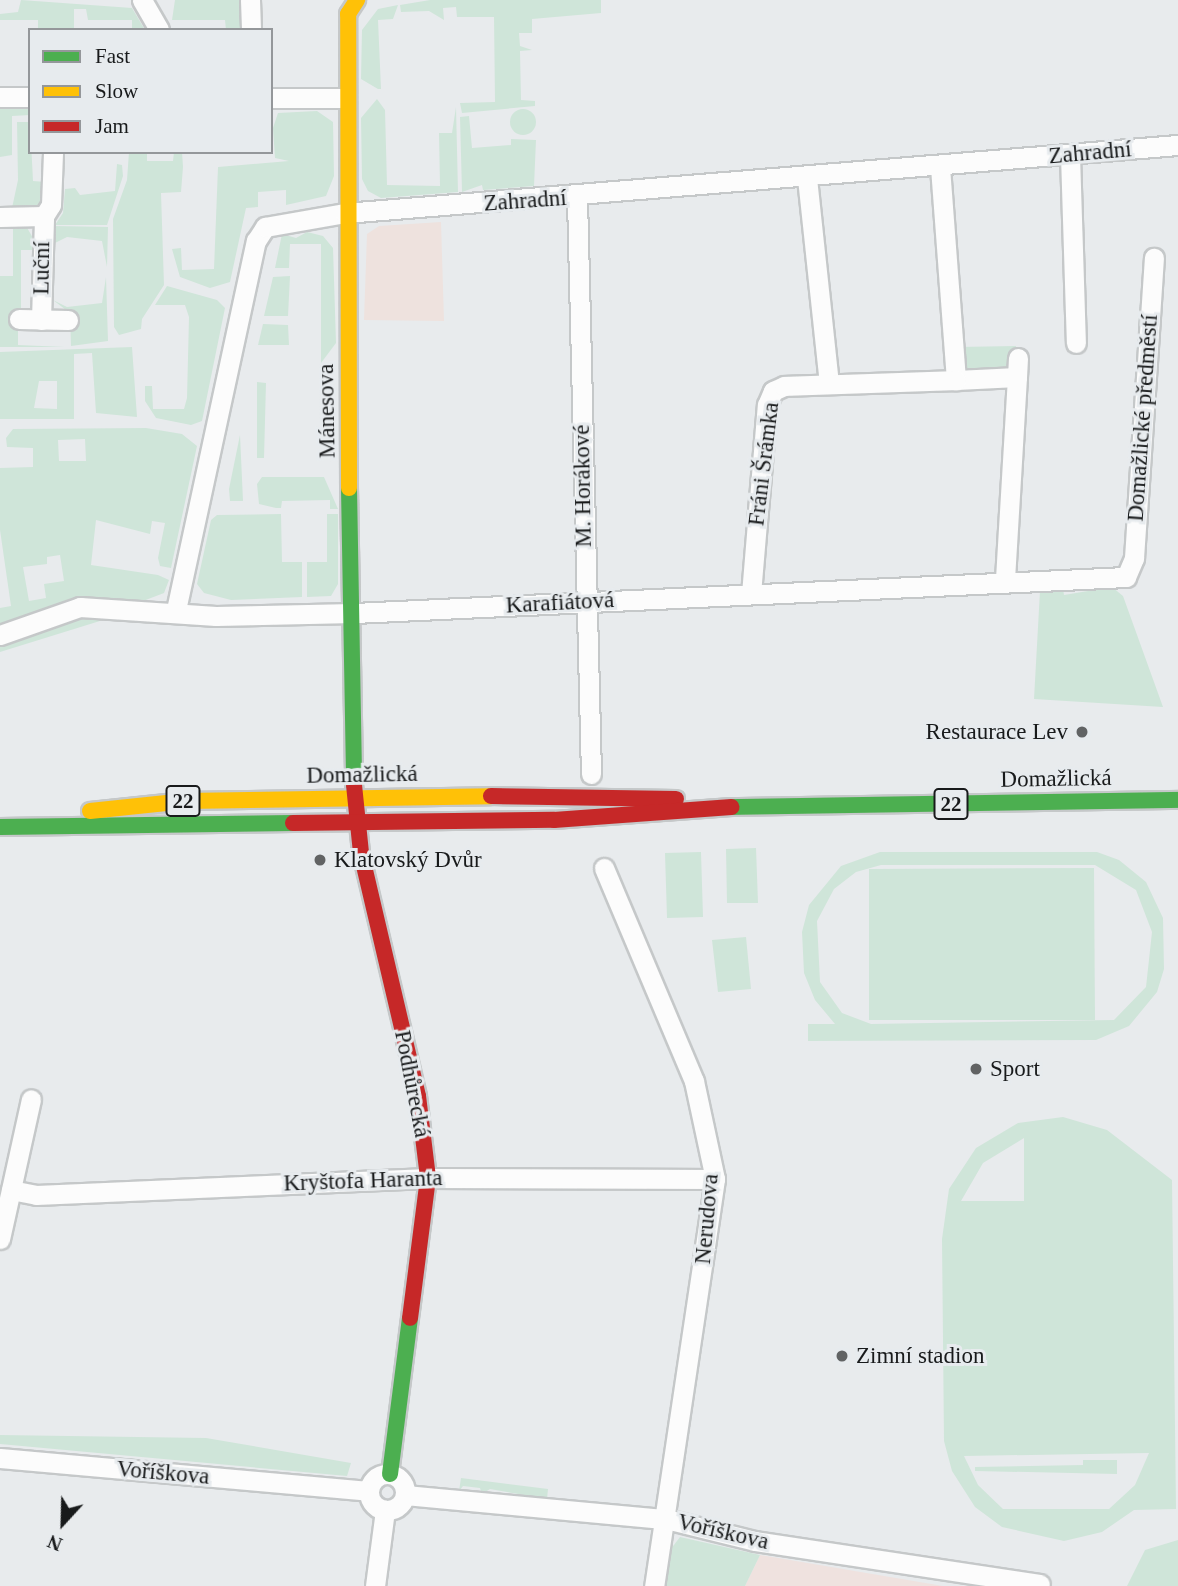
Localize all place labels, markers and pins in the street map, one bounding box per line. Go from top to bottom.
place label: Restaurace Lev [926,718,1068,746]
marker: Restaurace Lev [1074,724,1090,740]
place label: Klatovský Dvůr [334,846,482,874]
marker: Klatovský Dvůr [312,852,328,868]
place label: Sport [990,1055,1040,1083]
marker: Sport [968,1061,984,1077]
place label: Zimní stadion [856,1342,984,1370]
marker: Zimní stadion [834,1348,850,1364]

